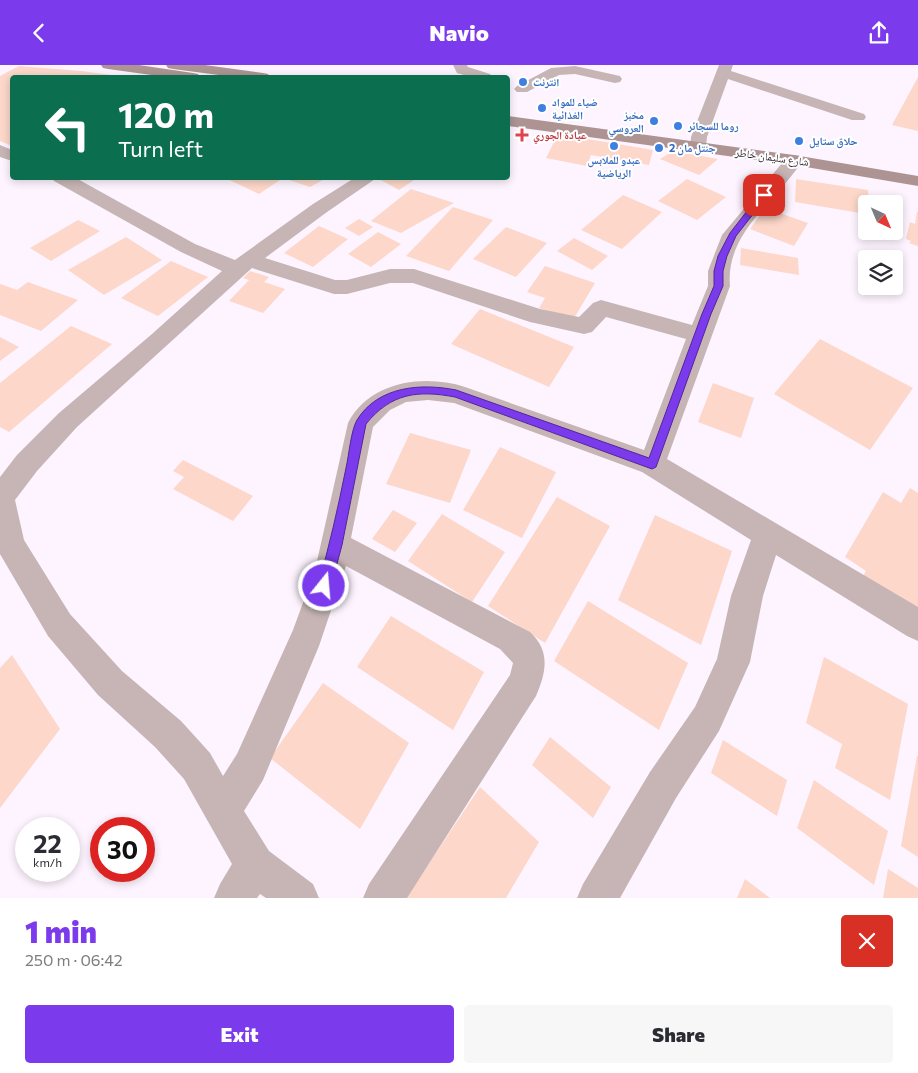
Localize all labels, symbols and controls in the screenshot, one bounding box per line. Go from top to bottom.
icon: back [25,19,53,47]
text: Navio [429,19,489,46]
icon: share [865,19,893,47]
place label: انترنت [533,75,559,89]
marker: انترنت [517,76,529,88]
text: 120 m [118,92,214,135]
icon: left [35,95,100,160]
place label: ضياء للمواد الغذائية [552,95,598,121]
marker: ضياء للمواد الغذائية [536,102,548,114]
place label: مخبز العروسي [608,108,644,137]
marker: مخبز العروسي [648,115,660,127]
place label: روما للسجائر [687,119,739,133]
marker: روما للسجائر [672,120,684,132]
marker: عيادة الجوري [515,128,529,142]
place label: عيادة الجوري [533,128,587,144]
place label: حلاق ستايل [809,134,858,149]
text: Turn left [118,135,203,162]
marker: حلاق ستايل [793,135,805,147]
marker: عبدو للملابس الرياضية [608,140,620,152]
place label: جنتل مان 2 [669,141,716,156]
marker: جنتل مان 2 [653,142,665,154]
street label: شارع سليمان خاطر [733,145,810,169]
place label: عبدو للملابس الرياضية [588,153,641,180]
pin [743,174,785,216]
icon: arrive [750,181,778,209]
north arrow [858,195,902,240]
map controls [858,195,903,295]
button: layers [858,250,903,295]
position arrow [297,559,349,611]
speed limit sign: 30 [90,817,155,882]
text: 22 [33,828,62,858]
text: km/h [33,855,62,869]
text: 1 min [25,912,97,949]
button: close [841,915,893,967]
text: 250 m · 06:42 [25,950,123,969]
button: Exit [25,1005,454,1063]
button: Share [464,1005,893,1063]

